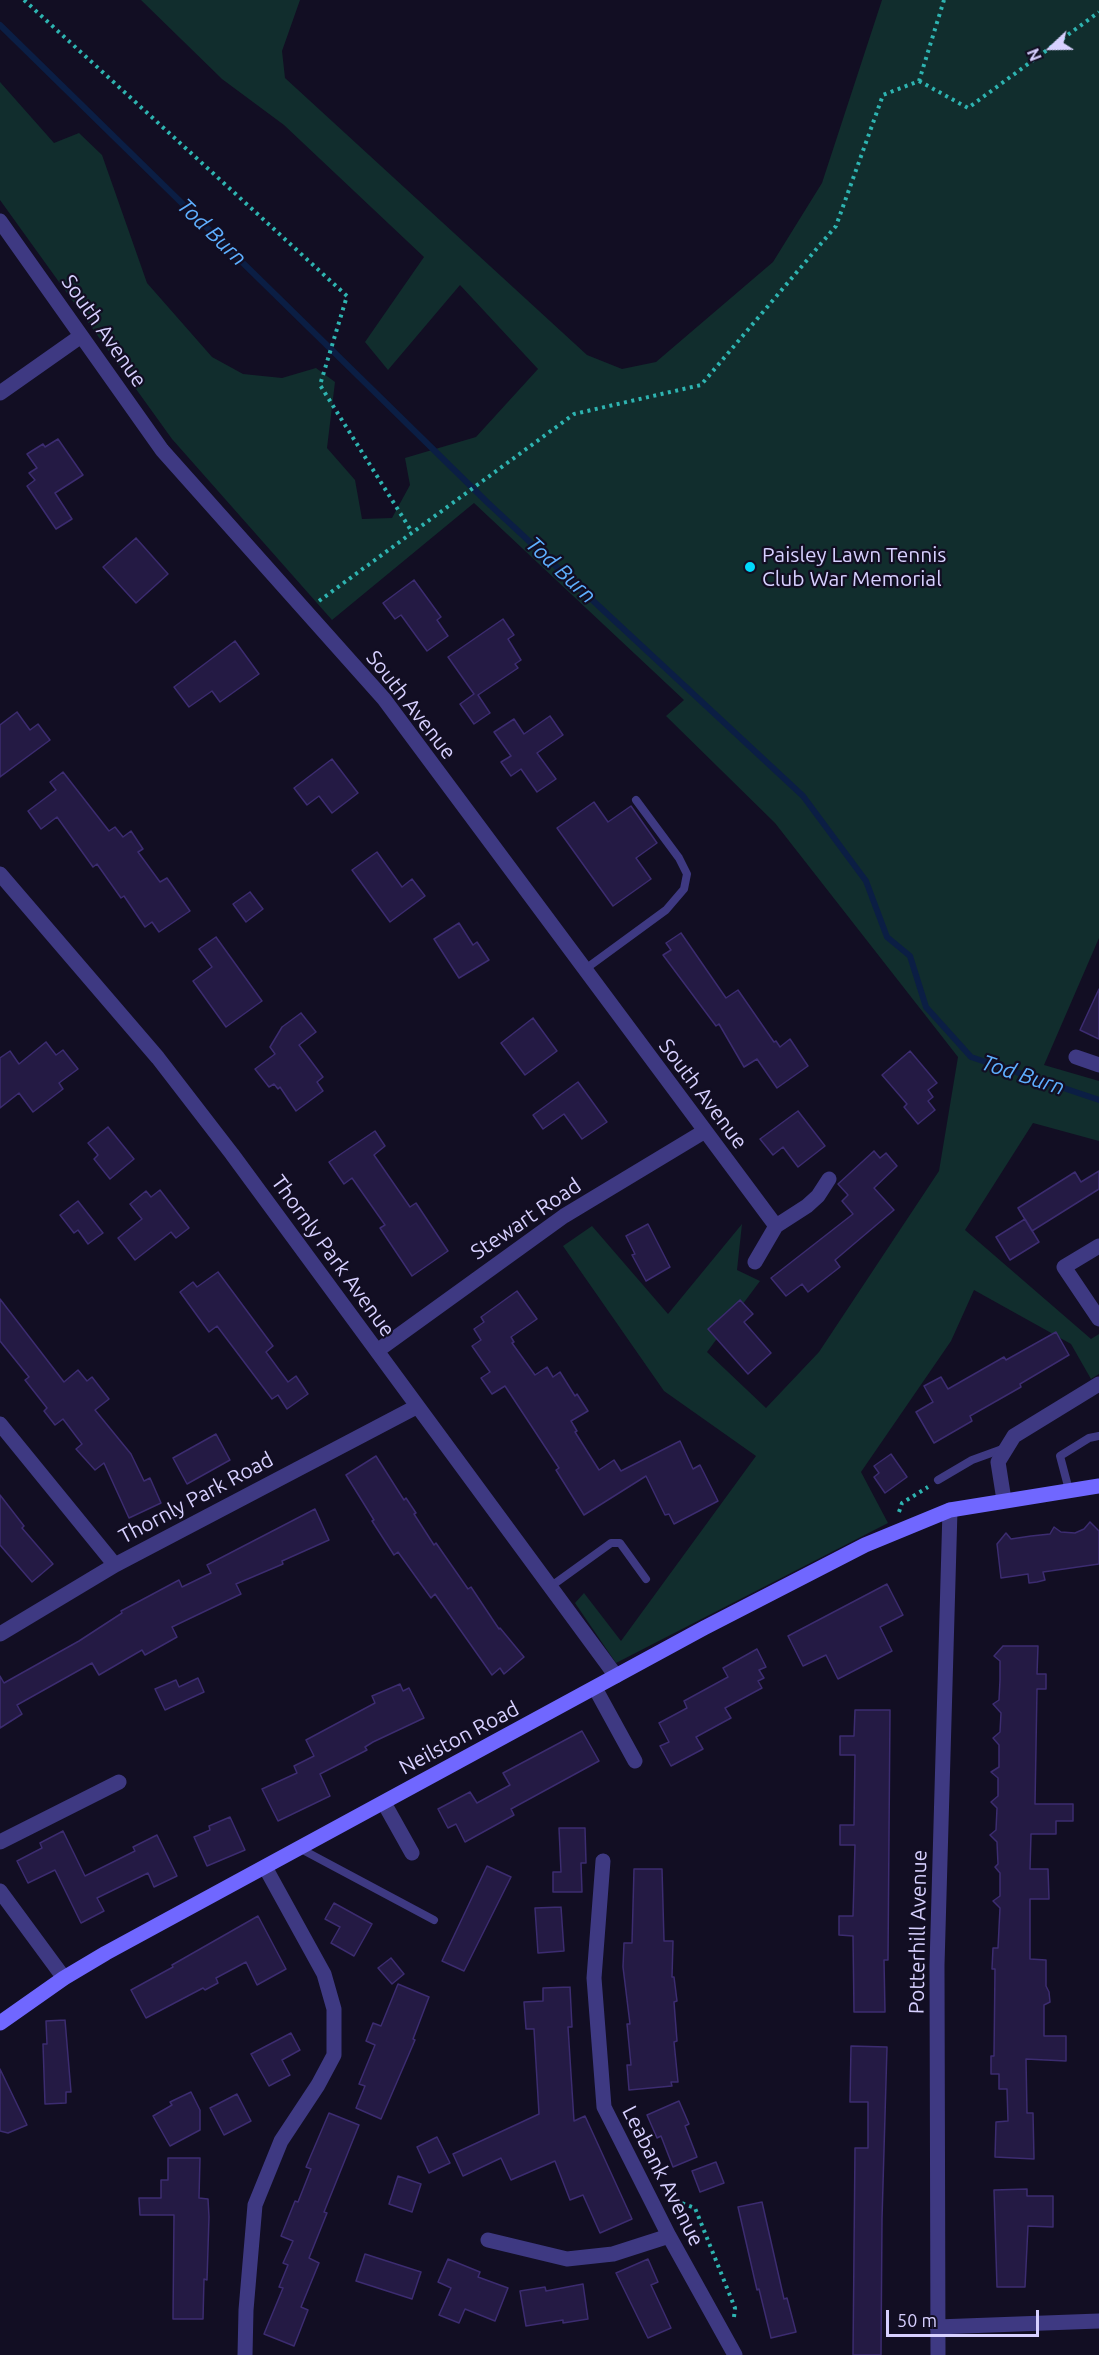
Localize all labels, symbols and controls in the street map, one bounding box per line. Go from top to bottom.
north arrow [1021,18,1081,78]
text: N [1024,46,1045,64]
water label: Tod Burn [172,193,252,271]
street label: South Avenue [56,270,152,392]
water label: Tod Burn [521,531,601,609]
place label: Paisley Lawn Tennis Club War Memorial [762,542,946,592]
marker: Paisley Lawn Tennis Club War Memorial [743,560,757,574]
street label: South Avenue [361,646,461,764]
street label: South Avenue [653,1034,753,1154]
water label: Tod Burn [978,1049,1068,1101]
street label: Thornly Park Avenue [266,1170,400,1342]
street label: Stewart Road [466,1173,586,1265]
street label: Thornly Park Road [114,1447,278,1549]
street label: Neilston Road [395,1696,523,1780]
street label: Potterhill Avenue [904,1850,932,2014]
street label: Leabank Avenue [617,2102,709,2250]
scale bar [889,2298,1042,2336]
text: 50 m [897,2310,937,2330]

